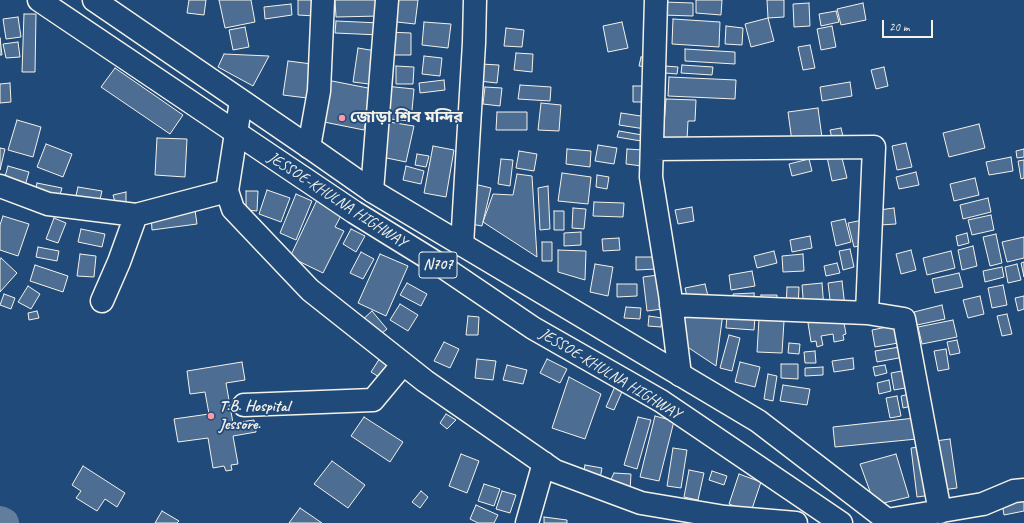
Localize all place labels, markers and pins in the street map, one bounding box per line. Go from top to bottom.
place label: জোড়া শিব মন্দির [350,108,463,128]
marker: জোড়া শিব মন্দির [337,113,347,123]
place label: T.B. Hospital Jessore. [219,397,290,435]
marker: T.B. Hospital Jessore. [206,411,216,421]

